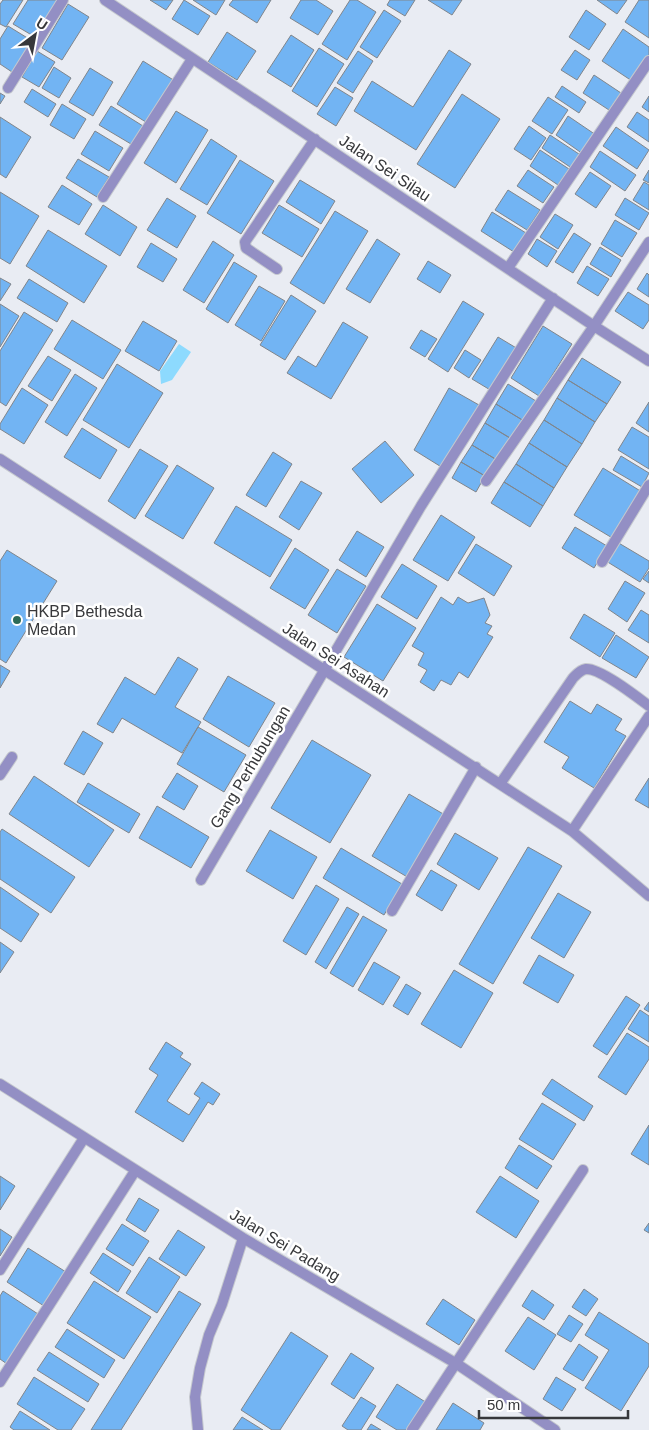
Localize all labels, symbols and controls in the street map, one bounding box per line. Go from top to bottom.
north arrow [10,10,60,60]
text: U [33,15,50,33]
street label: Jalan Sei Silau [336,131,434,205]
place label: HKBP Bethesda Medan [27,603,142,638]
marker: HKBP Bethesda Medan [11,614,23,626]
street label: Jalan Sei Asahan [280,619,392,701]
street label: Gang Perhubungan [207,703,293,831]
street label: Jalan Sei Padang [227,1205,343,1285]
scale bar [479,1388,628,1420]
text: 50 m [487,1396,520,1413]

